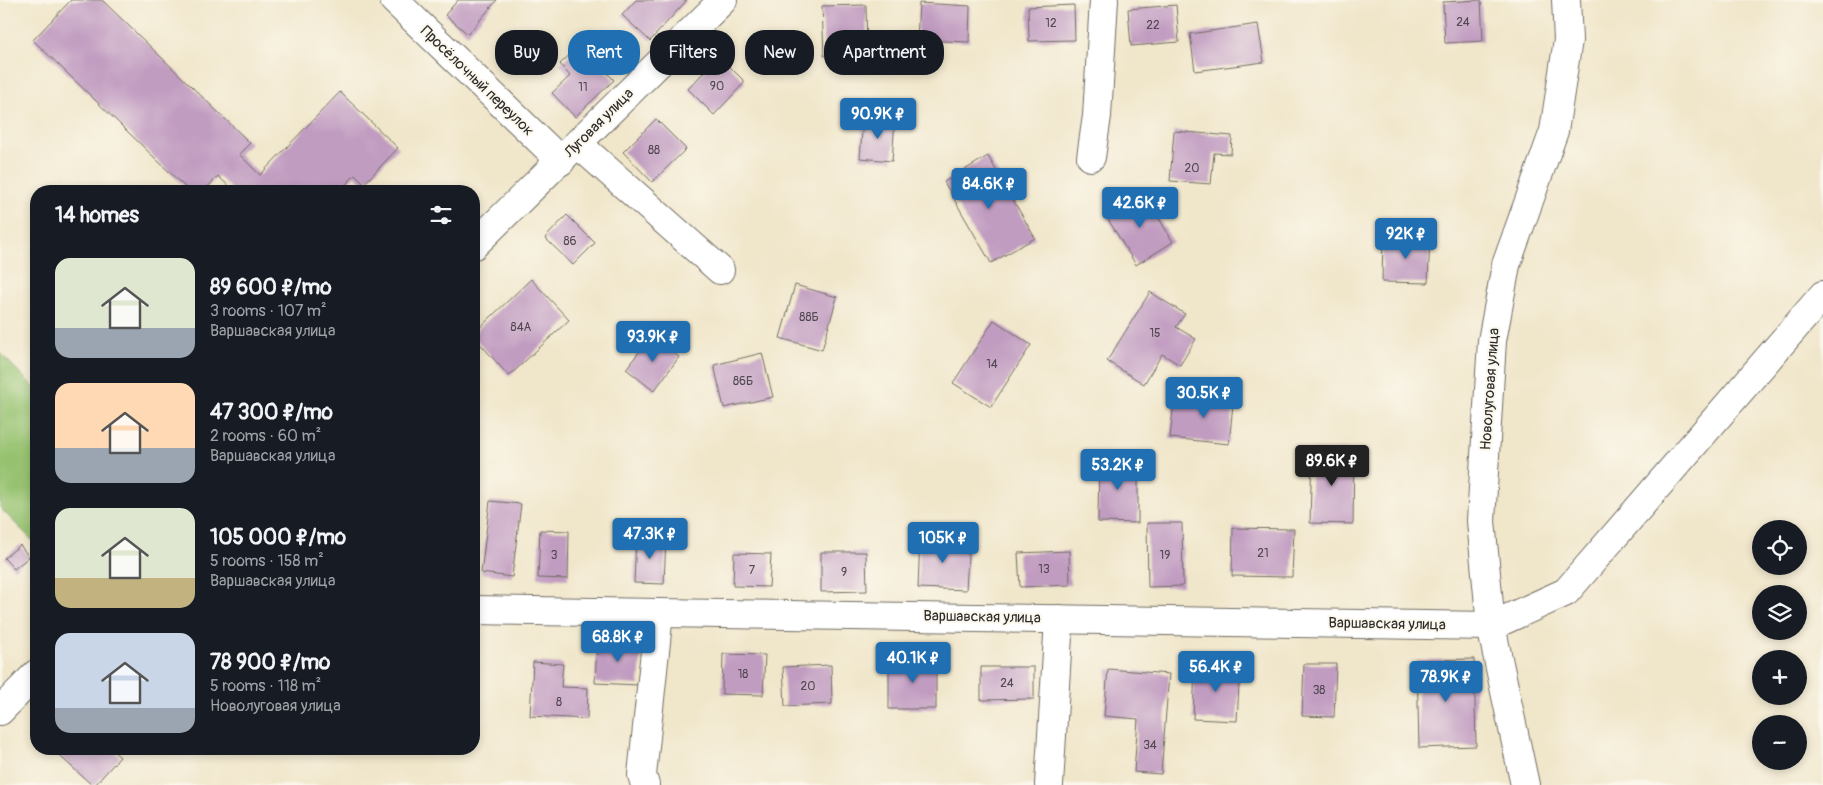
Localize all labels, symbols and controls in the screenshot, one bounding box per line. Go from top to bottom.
house number: 24 [1456,15,1470,30]
house number: 12 [1045,16,1057,31]
house number: 22 [1146,18,1160,33]
street label: Просёлочный переулок [416,22,538,140]
chip: Buy [495,30,558,75]
chip: Rent [568,30,640,75]
chip: Filters [650,30,735,75]
chip: New [745,30,814,75]
chip: Apartment [824,30,944,75]
house number: 90 [710,79,724,94]
house number: 11 [578,80,588,95]
street label: Луговая улица [560,84,638,162]
pin: 90.9K ₽ [832,98,924,140]
text: 90.9K ₽ [851,104,905,124]
house number: 88 [648,143,660,158]
house number: 20 [1185,161,1199,176]
pin: 84.6K ₽ [943,168,1035,210]
text: 84.6K ₽ [963,174,1015,194]
pin: 42.6K ₽ [1094,186,1186,229]
text: 42.6K ₽ [1113,193,1167,213]
icon: filters [427,201,455,229]
text: 14 homes [55,202,139,229]
pin: 92K ₽ [1371,218,1441,260]
text: 92K ₽ [1386,224,1426,244]
house number: 86 [563,234,577,249]
text: 89 600 ₽/mo [210,274,332,301]
icon: home [95,278,155,338]
text: 3 rooms · 107 m² [210,301,327,321]
house number: 88Б [799,310,819,325]
house number: 84А [511,320,532,335]
pin: 93.9K ₽ [607,320,699,363]
text: Варшавская улица [210,321,335,341]
house number: 15 [1149,326,1161,341]
text: 93.9K ₽ [627,327,679,347]
street label: Новолуговая улица [1476,327,1504,451]
house number: 14 [986,357,998,372]
house number: 86Б [733,374,753,389]
pin: 30.5K ₽ [1158,376,1250,419]
text: 30.5K ₽ [1177,383,1231,403]
text: 47 300 ₽/mo [210,399,333,426]
icon: home [95,403,155,463]
text: 2 rooms · 60 m² [210,426,321,446]
pin: 89.6K ₽ [1286,444,1378,487]
text: Варшавская улица [210,446,335,466]
pin: 53.2K ₽ [1072,448,1164,491]
text: 89.6K ₽ [1306,451,1358,471]
text: 53.2K ₽ [1092,455,1144,475]
pin: 47.3K ₽ [604,518,696,560]
map controls [1752,520,1807,770]
button: locate [1752,520,1807,575]
pin: 105K ₽ [902,522,984,564]
text: 105 000 ₽/mo [210,524,346,551]
text: 47.3K ₽ [624,524,676,544]
icon: home [95,528,155,588]
text: 105K ₽ [919,528,967,548]
house number: 21 [1257,546,1269,561]
house number: 3 [551,548,558,563]
house number: 19 [1160,548,1170,563]
text: 5 rooms · 158 m² [210,551,324,571]
house number: 13 [1038,562,1050,577]
house number: 7 [749,563,756,578]
house number: 9 [841,565,847,580]
text: Варшавская улица [210,571,335,591]
button: layers [1752,585,1807,640]
street label: Варшавская улица [923,606,1041,628]
street label: Варшавская улица [1328,613,1446,635]
pin: 68.8K ₽ [572,620,664,663]
text: 68.8K ₽ [592,627,644,647]
pin: 40.1K ₽ [867,642,959,684]
text: 40.1K ₽ [887,648,939,668]
text: 78 900 ₽/mo [210,649,330,676]
pin: 56.4K ₽ [1170,650,1262,693]
button: + [1752,650,1807,705]
icon: home [95,653,155,713]
text: 56.4K ₽ [1189,657,1243,677]
pin: 78.9K ₽ [1400,660,1492,703]
house number: 18 [738,667,748,682]
text: 78.9K ₽ [1421,667,1472,687]
text: 5 rooms · 118 m² [210,676,321,696]
house number: 24 [1000,676,1014,691]
house number: 20 [801,679,815,694]
house number: 38 [1313,683,1325,698]
house number: 8 [556,695,562,710]
text: Новолуговая улица [210,696,341,716]
button: − [1752,715,1807,770]
house number: 34 [1143,738,1157,753]

